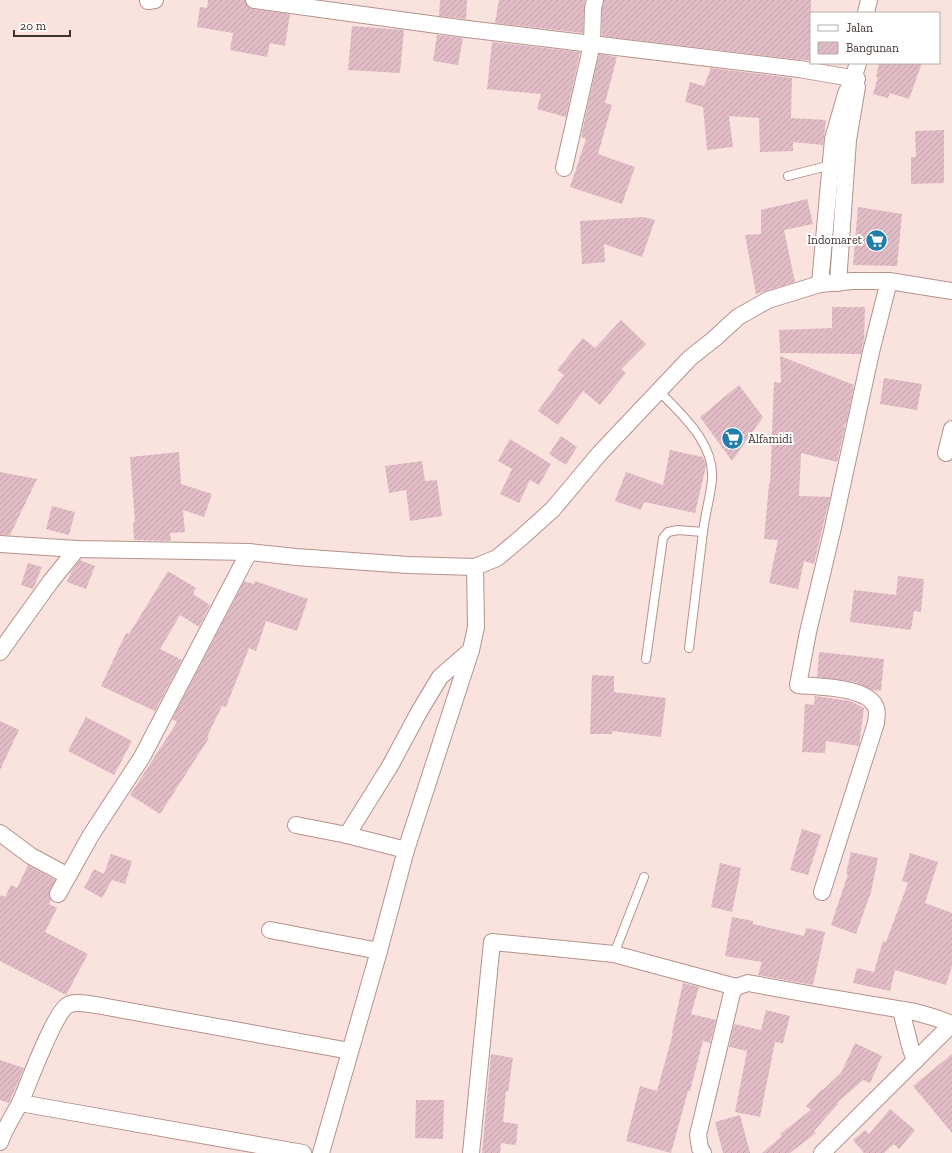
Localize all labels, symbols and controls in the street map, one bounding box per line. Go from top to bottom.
scale bar [14,12,70,38]
legend [810,12,940,64]
text: 20 m [20,19,47,33]
text: Jalan [846,21,873,35]
text: Bangunan [846,41,899,55]
supermarket icon: Indomaret [864,227,890,253]
place label: Indomaret [807,233,863,247]
supermarket icon: Alfamidi [719,426,745,452]
place label: Alfamidi [748,432,793,446]

